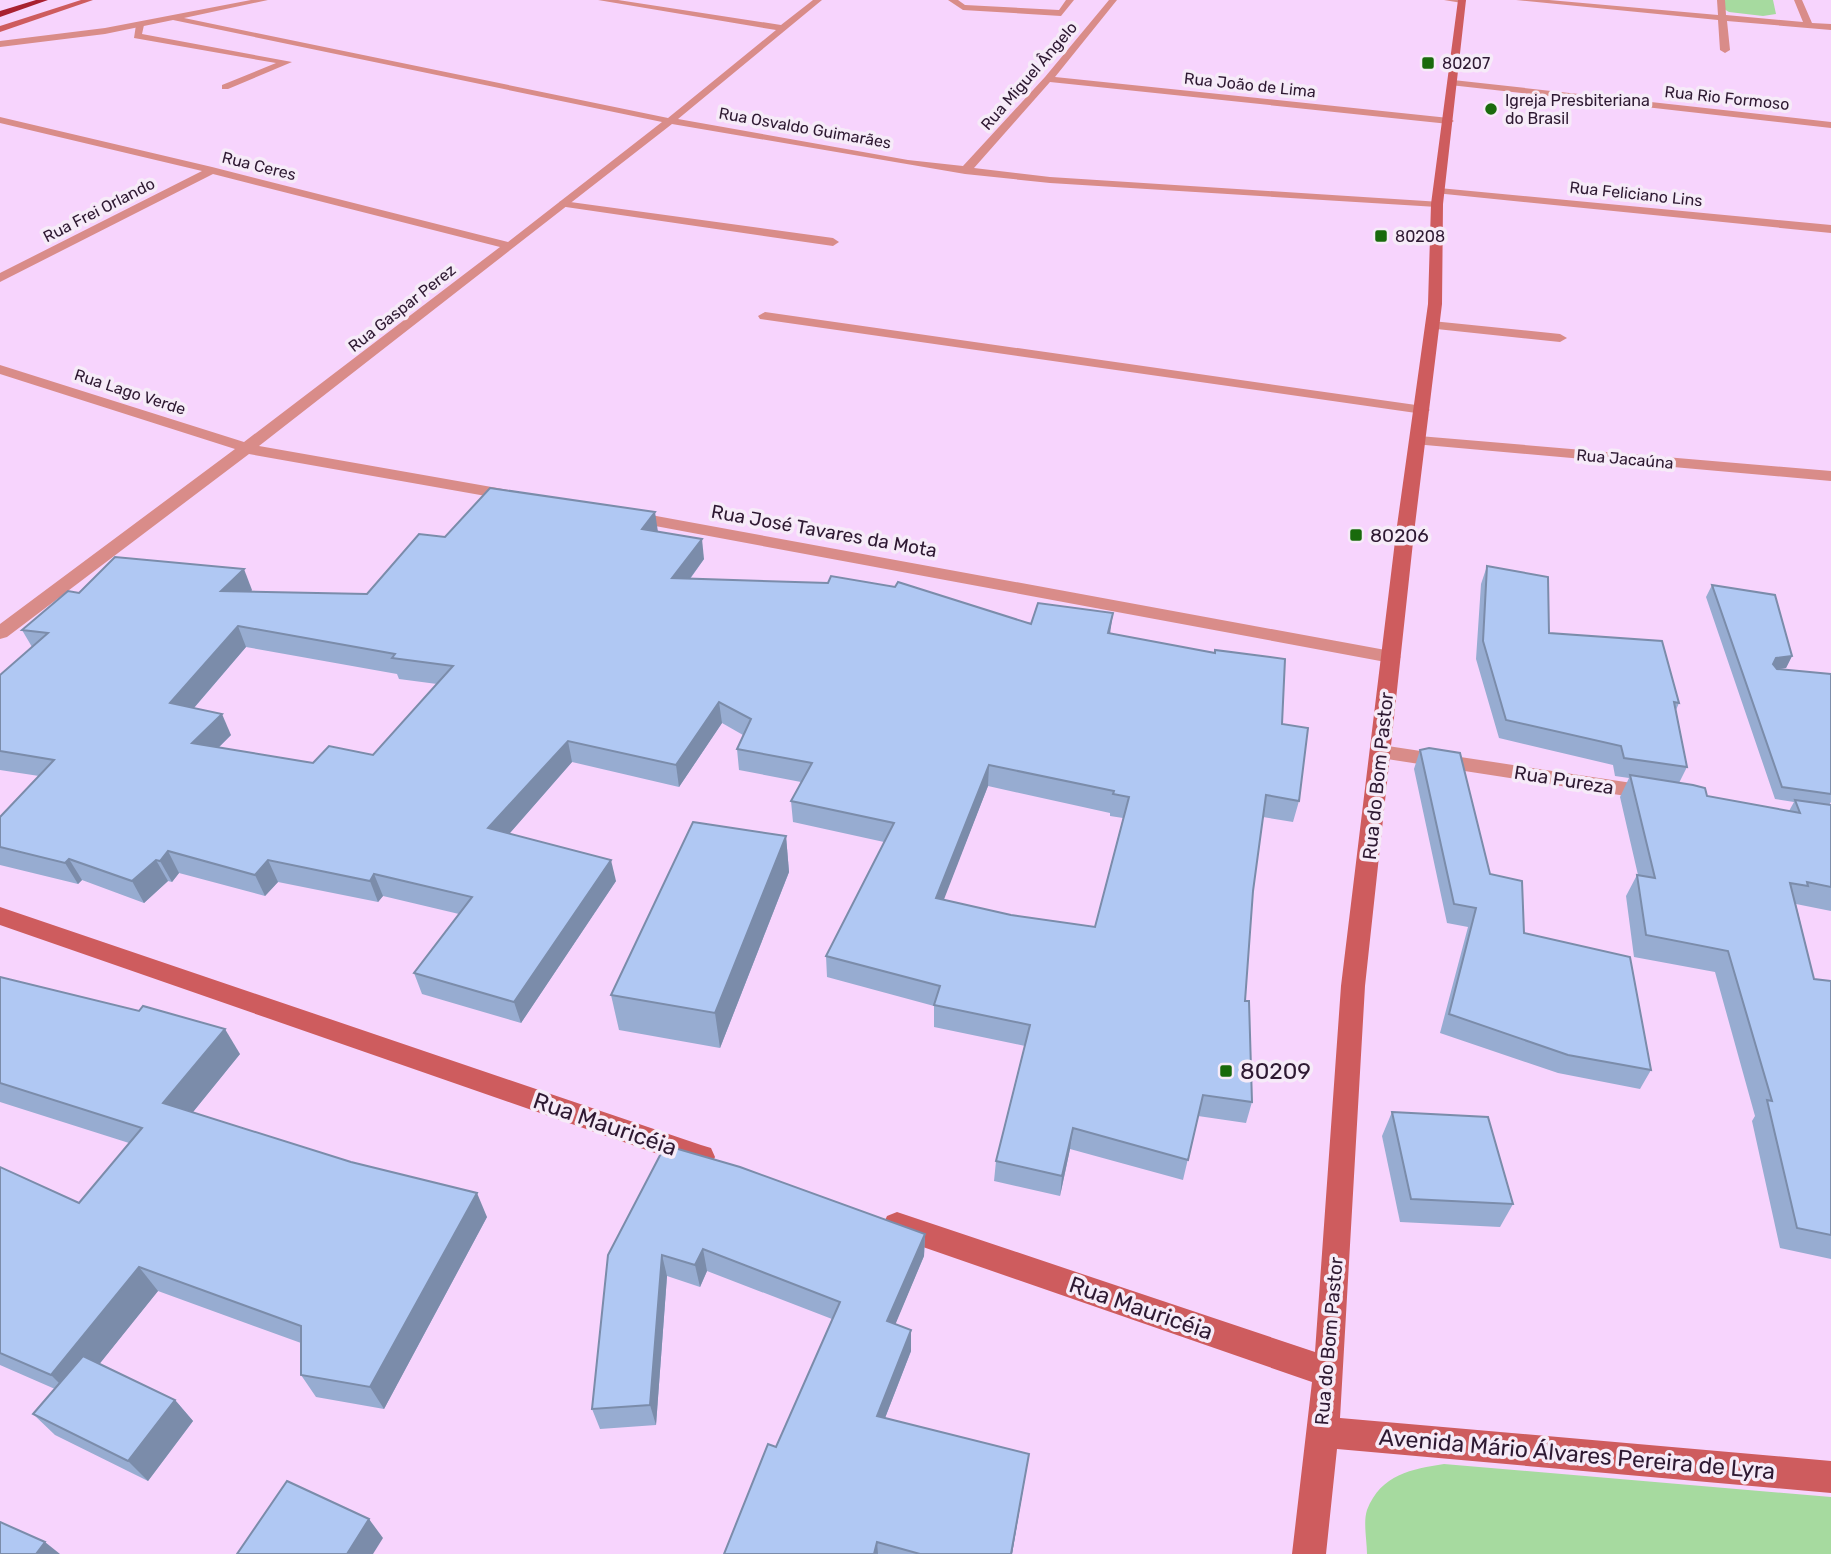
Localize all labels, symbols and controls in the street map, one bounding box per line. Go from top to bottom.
street label: Rua Miguel Ângelo [977,18,1081,134]
place label: 80207 [1442,54,1490,73]
marker: 80207 [1420,55,1436,71]
street label: Rua João de Lima [1183,69,1317,101]
street label: Rua Rio Formoso [1664,82,1790,114]
place label: Igreja Presbiteriana do Brasil [1505,91,1650,128]
marker: Igreja Presbiteriana do Brasil [1483,101,1499,117]
street label: Rua Osvaldo Guimarães [717,103,893,153]
street label: Rua Ceres [220,148,298,184]
street label: Rua Frei Orlando [40,174,158,246]
street label: Rua Feliciano Lins [1568,178,1704,210]
place label: 80208 [1395,227,1445,246]
marker: 80208 [1373,228,1389,244]
street label: Rua Gaspar Perez [345,260,459,356]
street label: Rua Lago Verde [72,365,188,419]
street label: Rua Jacaúna [1576,445,1674,473]
street label: Rua José Tavares da Mota [709,500,939,562]
place label: 80206 [1370,524,1429,547]
marker: 80206 [1348,527,1364,543]
street label: Rua do Bom Pastor [1358,690,1398,861]
street label: Rua Pureza [1513,761,1615,799]
place label: 80209 [1240,1057,1311,1085]
marker: 80209 [1218,1063,1234,1079]
street label: Rua Mauricéia [529,1086,681,1162]
street label: Rua do Bom Pastor [1310,1255,1348,1426]
street label: Rua Mauricéia [1065,1270,1217,1346]
street label: Avenida Mário Álvares Pereira de Lyra [1378,1423,1776,1485]

